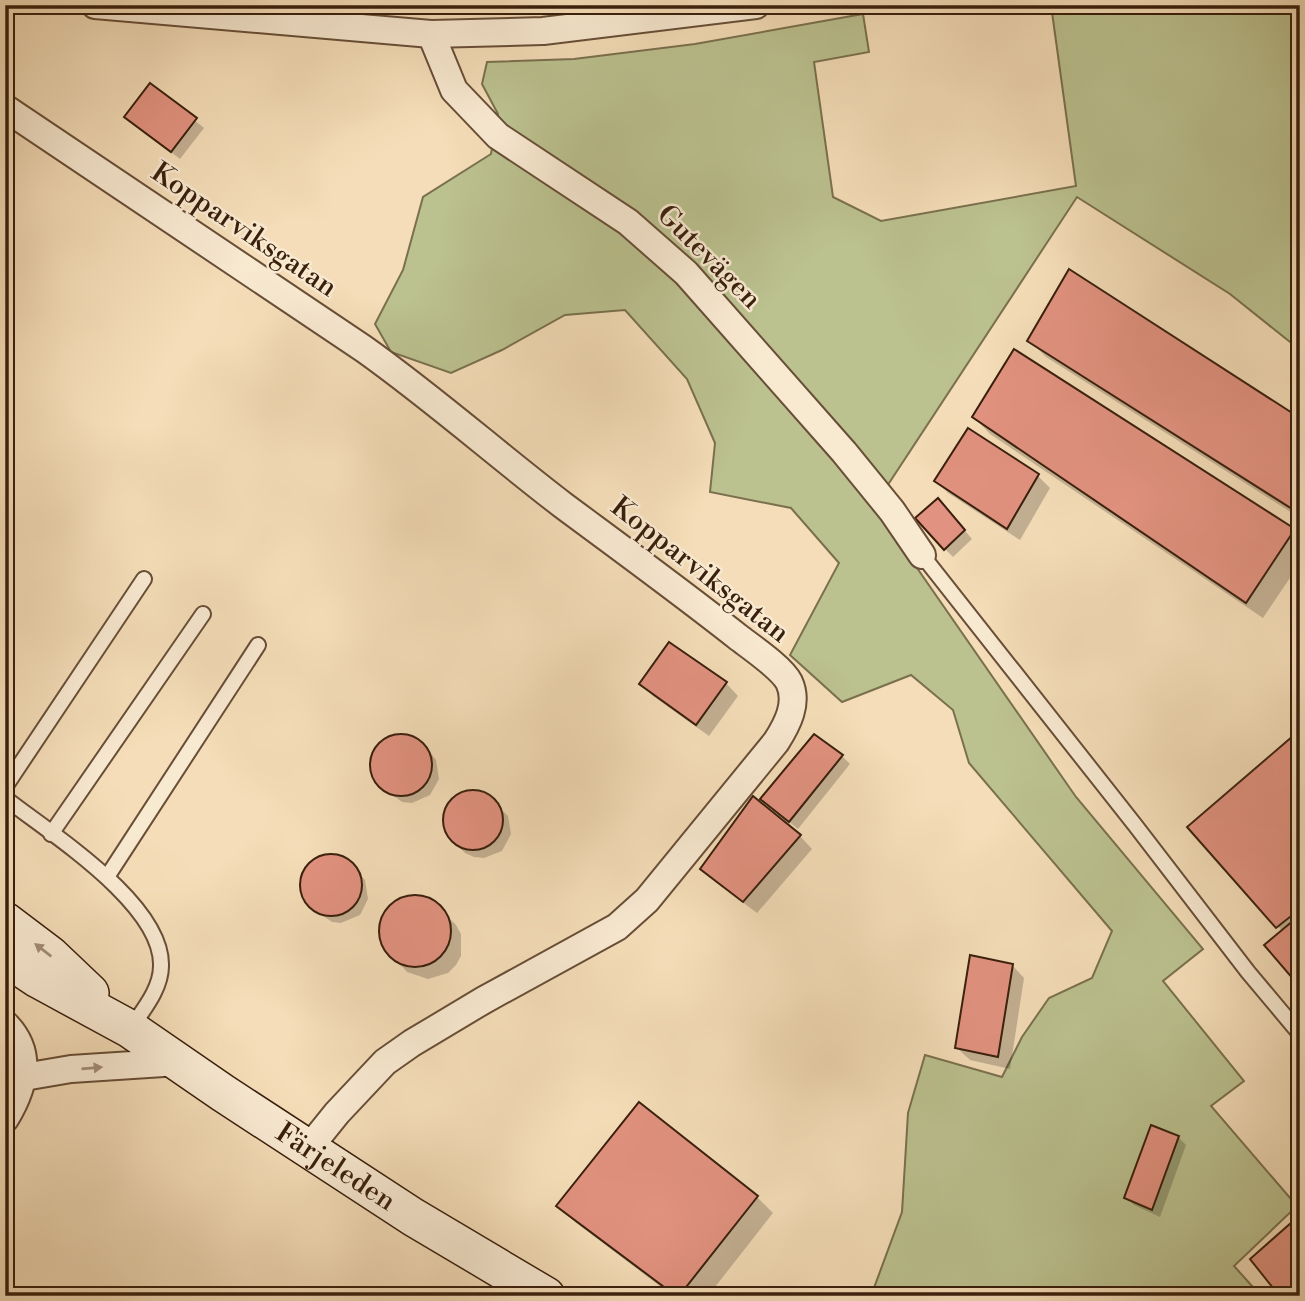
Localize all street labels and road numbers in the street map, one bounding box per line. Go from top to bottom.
street label: Kopparviksgatan [144,155,344,305]
street label: Gutevägen [649,197,769,317]
street label: Kopparviksgatan [604,489,796,651]
street label: Färjeleden [269,1115,403,1219]

